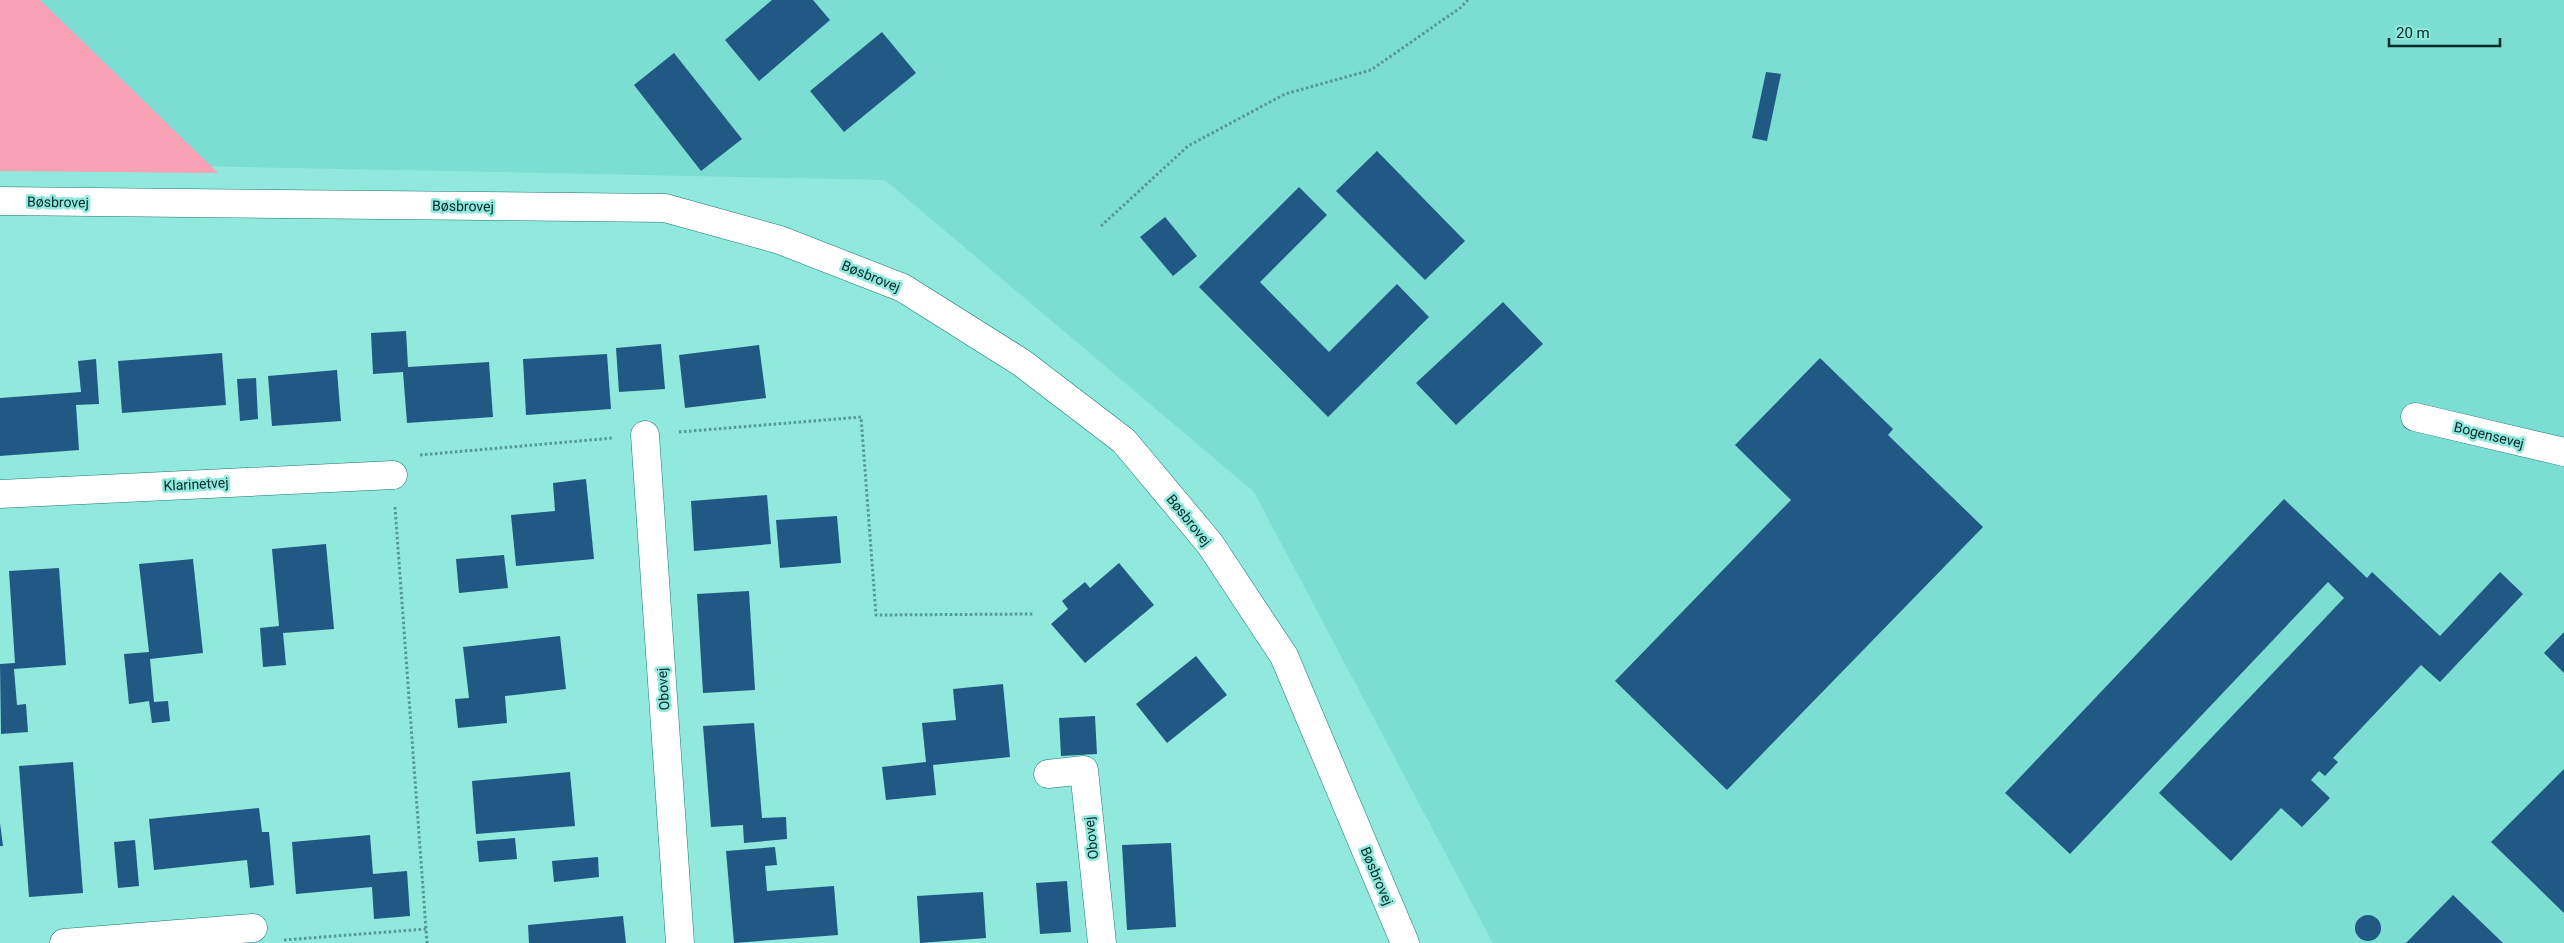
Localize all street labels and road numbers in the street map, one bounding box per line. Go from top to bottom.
street label: Bøsbrovej [27,193,89,211]
street label: Bøsbrovej [432,197,494,215]
street label: Bøsbrovej [839,257,903,295]
street label: Bogensevej [2452,419,2526,451]
street label: Klarinetvej [163,474,229,494]
street label: Bøsbrovej [1163,491,1215,549]
street label: Obovej [654,667,672,711]
street label: Obovej [1081,816,1101,860]
street label: Bøsbrovej [1358,844,1396,908]

